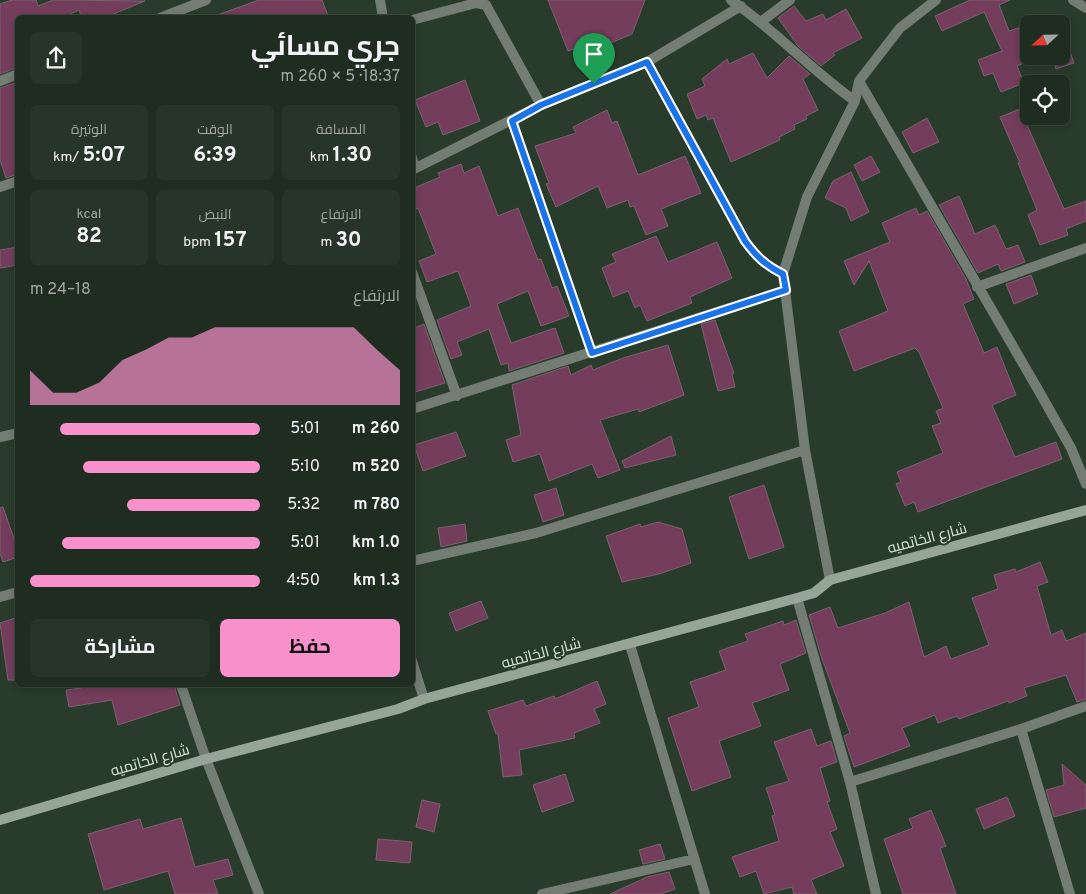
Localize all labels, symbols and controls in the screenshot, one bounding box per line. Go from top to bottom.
north arrow [1020,15,1070,65]
map controls [1020,15,1070,125]
text: جري مسائي [251,30,400,66]
button: share [30,32,82,84]
pin [573,33,615,84]
icon: arrive [580,40,608,68]
text: 18:37 · 5 × 260 m [281,67,400,87]
button: locate [1020,75,1070,125]
text: الوتيرة [71,122,107,139]
text: الوقت [197,122,233,139]
text: المسافة [316,122,366,139]
text: 5:07 [82,142,125,169]
text: 6:39 [193,142,237,169]
text: 1.30 [333,142,372,169]
text: /km [53,149,82,166]
text: km [310,149,333,166]
text: kcal [77,206,101,223]
text: النبض [199,207,231,224]
text: الارتفاع [320,207,362,224]
text: 82 [76,223,102,250]
text: 157 [214,227,247,254]
text: 30 [336,227,362,254]
text: bpm [183,234,214,251]
text: m [320,234,336,251]
text: 18–24 m [30,280,91,300]
text: الارتفاع [353,287,400,307]
text: 5:01 [290,419,320,439]
text: 260 m [352,419,400,439]
text: 5:10 [290,457,320,477]
text: 520 m [352,457,400,477]
text: 5:32 [287,495,320,515]
text: 780 m [354,495,400,515]
street label: شارع الخاتميه [886,520,969,559]
text: 5:01 [290,533,320,553]
text: 1.0 km [352,533,400,553]
text: 4:50 [286,571,320,591]
text: 1.3 km [353,571,400,591]
button: مشاركة [30,619,210,677]
button: حفظ [220,619,400,677]
street label: شارع الخاتميه [500,635,583,674]
street label: شارع الخاتميه [109,741,192,782]

